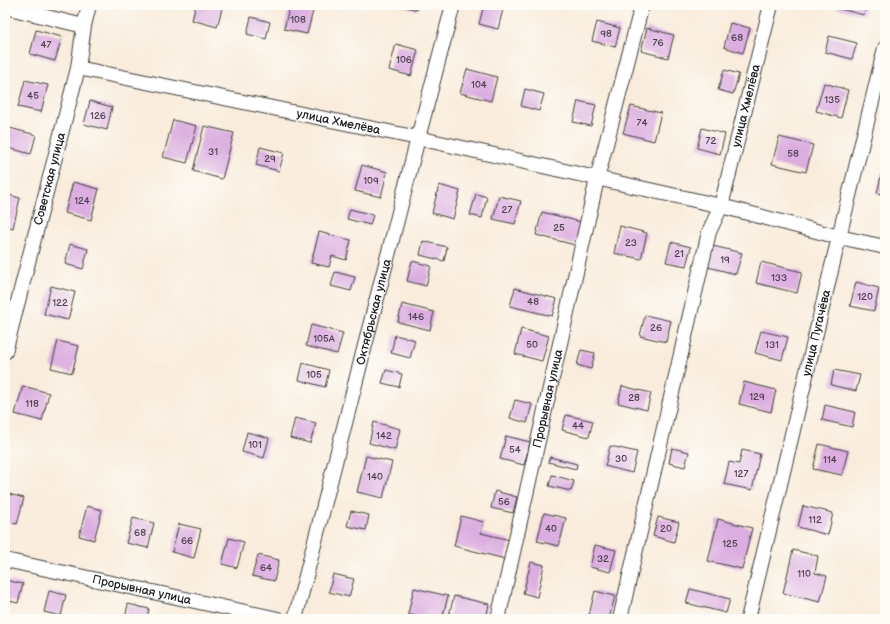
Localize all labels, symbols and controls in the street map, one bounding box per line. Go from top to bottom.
house number: 108 [290,14,306,26]
house number: 98 [600,28,612,40]
house number: 68 [731,32,743,44]
house number: 76 [652,37,664,49]
house number: 47 [40,39,52,51]
house number: 106 [396,54,412,66]
street label: улица Хмелёва [728,63,763,149]
house number: 104 [471,79,487,91]
house number: 45 [27,90,39,102]
house number: 135 [824,94,840,106]
street label: улица Хмелёва [295,106,382,138]
house number: 126 [90,110,106,122]
house number: 74 [636,117,648,129]
street label: Советская улица [30,131,69,227]
house number: 72 [706,135,717,147]
house number: 31 [208,146,218,158]
house number: 58 [787,148,799,160]
house number: 29 [264,153,276,165]
house number: 109 [363,175,379,187]
house number: 124 [74,195,90,207]
house number: 27 [502,204,512,216]
house number: 25 [553,222,565,234]
house number: 23 [625,237,637,249]
house number: 21 [674,248,684,260]
house number: 19 [720,254,730,266]
street label: Октябрьская улица [353,257,394,367]
house number: 133 [771,272,787,284]
street label: улица Пугачёва [799,288,834,378]
house number: 120 [857,291,873,303]
house number: 48 [527,296,539,308]
house number: 122 [52,297,68,309]
house number: 146 [408,311,424,323]
house number: 26 [650,322,662,334]
house number: 105А [313,333,336,345]
house number: 50 [526,339,538,351]
house number: 131 [765,339,779,351]
street label: Прорывная улица [529,348,566,449]
house number: 105 [306,369,322,381]
house number: 129 [749,391,765,403]
house number: 28 [628,392,640,404]
house number: 118 [25,398,39,410]
house number: 44 [572,420,584,432]
house number: 142 [376,430,392,442]
house number: 101 [248,439,262,451]
house number: 54 [509,444,521,456]
house number: 30 [615,453,627,465]
house number: 114 [823,454,837,466]
house number: 127 [734,468,748,480]
house number: 140 [367,471,383,483]
house number: 56 [498,496,510,508]
house number: 112 [808,514,822,526]
house number: 40 [545,523,557,535]
house number: 20 [660,523,672,535]
house number: 68 [134,527,146,539]
house number: 66 [181,535,193,547]
house number: 125 [722,538,738,550]
house number: 32 [597,553,609,565]
house number: 64 [260,562,272,574]
house number: 110 [797,568,811,580]
street label: Прорывная улица [91,572,193,608]

